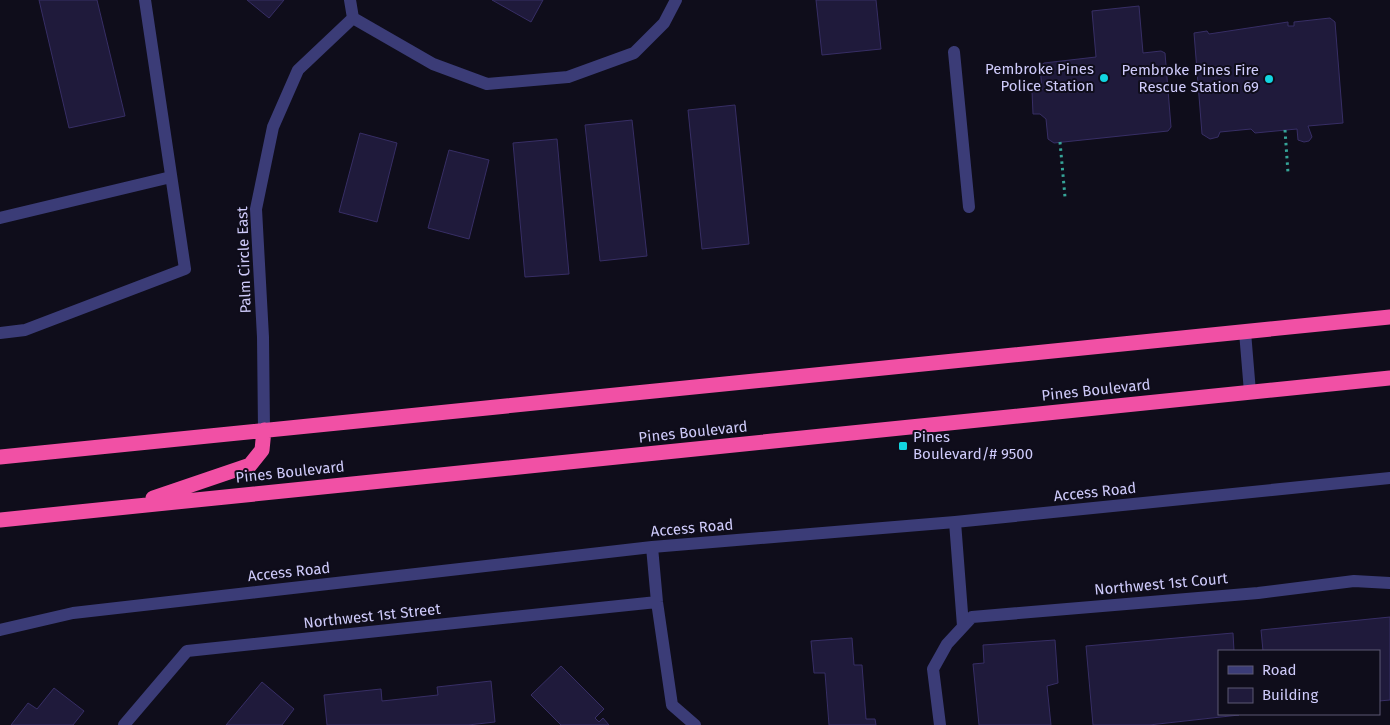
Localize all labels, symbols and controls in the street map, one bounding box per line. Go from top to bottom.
place label: Pembroke Pines Police Station [985,60,1094,95]
place label: Pembroke Pines Fire Rescue Station 69 [1122,61,1259,96]
marker: Pembroke Pines Police Station [1098,72,1110,84]
marker: Pembroke Pines Fire Rescue Station 69 [1263,73,1275,85]
street label: Palm Circle East [233,206,255,314]
street label: Pines Boulevard [1041,375,1151,405]
street label: Pines Boulevard [638,417,748,447]
place label: Pines Boulevard/# 9500 [913,428,1033,463]
marker: Pines Boulevard/# 9500 [897,440,909,452]
street label: Pines Boulevard [235,457,345,487]
street label: Access Road [1053,479,1137,505]
street label: Access Road [650,515,734,541]
street label: Access Road [247,559,331,585]
street label: Northwest 1st Court [1093,569,1229,599]
street label: Northwest 1st Street [302,600,442,632]
legend [1218,650,1380,715]
text: Road [1262,661,1297,679]
text: Building [1262,686,1318,704]

